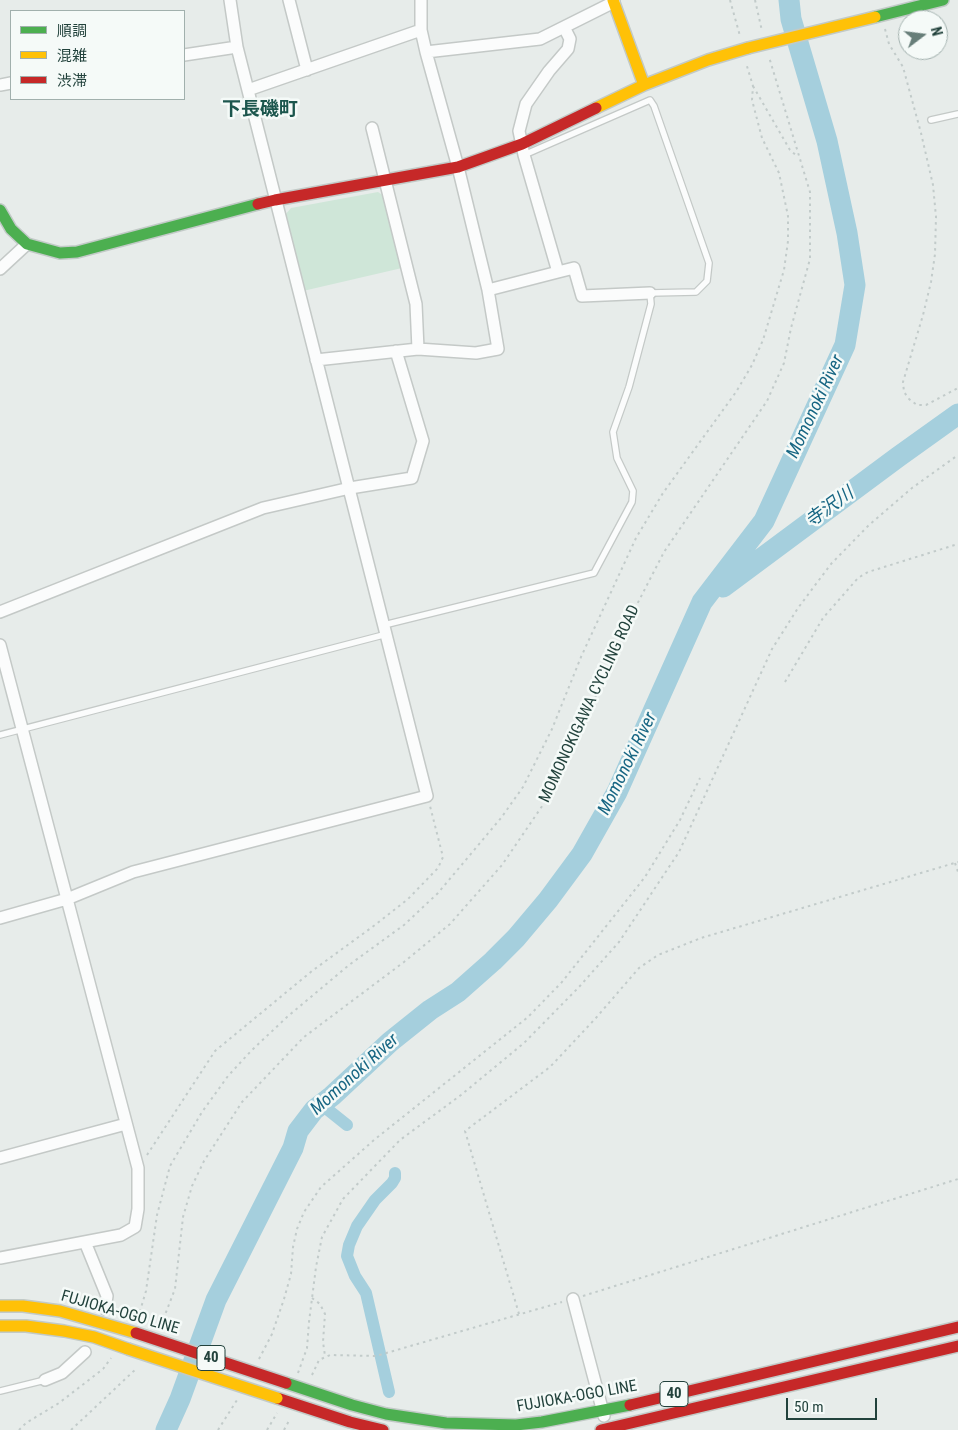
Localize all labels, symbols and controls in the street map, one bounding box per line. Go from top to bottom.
legend [10,10,185,100]
north arrow [898,10,948,60]
text: 順調 [57,22,87,40]
text: N [928,25,945,38]
text: 混雑 [57,47,87,65]
text: 渋滞 [57,72,87,90]
district label: 下長磯町 [222,99,298,121]
water label: Momonoki River [783,352,849,462]
water label: 寺沢川 [802,483,858,533]
street label: MOMONOKIGAWA CYCLING ROAD [536,602,644,806]
water label: Momonoki River [594,709,662,819]
water label: Momonoki River [306,1030,404,1120]
street label: FUJIOKA-OGO LINE [59,1287,181,1339]
road number: 40 [197,1346,225,1370]
street label: FUJIOKA-OGO LINE [515,1377,639,1417]
road number: 40 [660,1382,688,1406]
scale bar [788,1388,879,1420]
text: 50 m [794,1398,824,1416]

